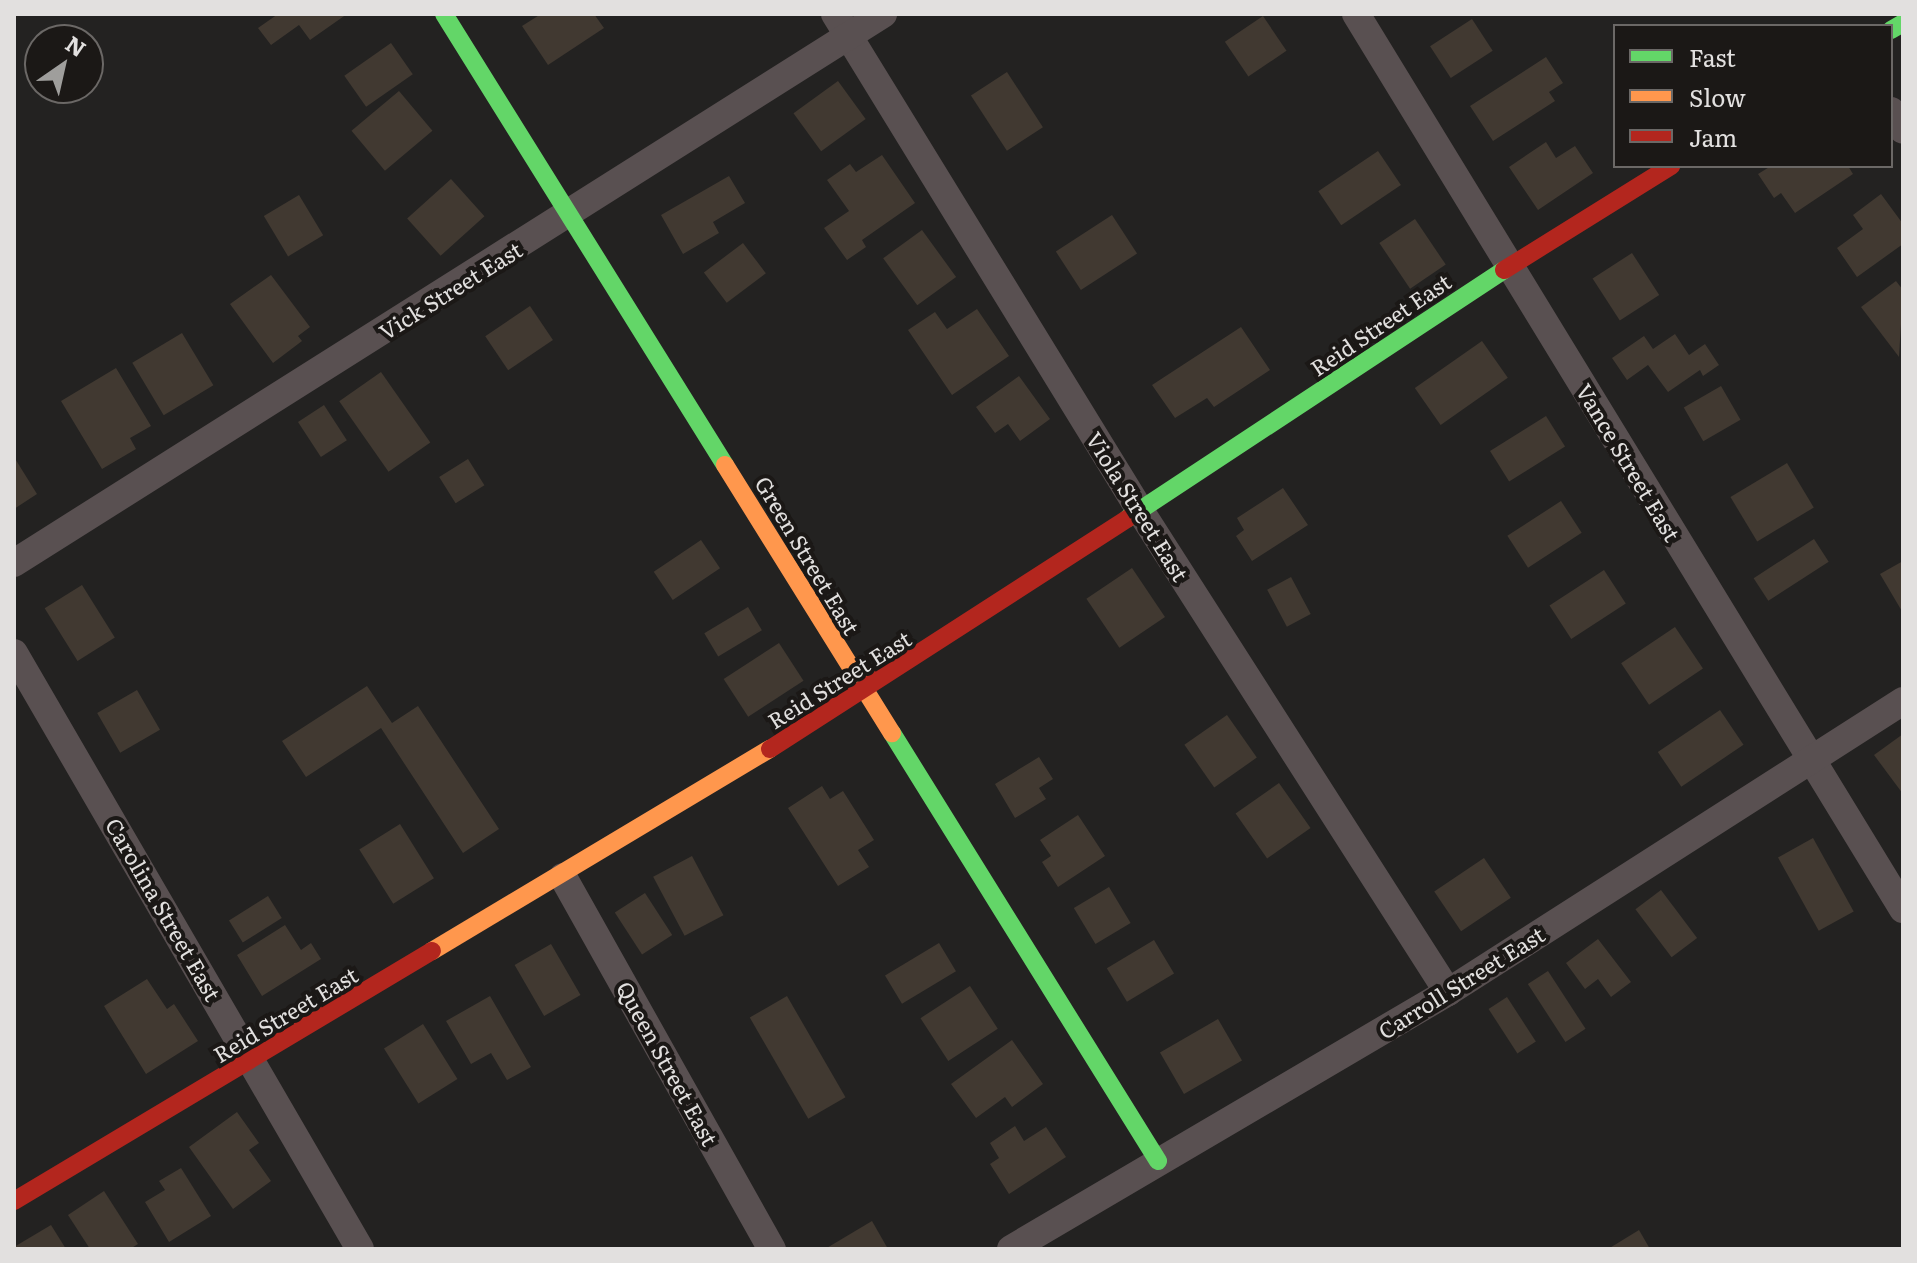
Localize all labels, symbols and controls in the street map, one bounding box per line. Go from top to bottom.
north arrow [24,24,104,104]
legend [1613,24,1893,168]
text: N [60,27,93,64]
text: Fast [1689,39,1736,74]
text: Slow [1689,79,1746,114]
text: Jam [1689,119,1737,154]
street label: Vick Street East [374,235,526,345]
street label: Reid Street East [1305,267,1455,381]
street label: Vance Street East [1572,378,1686,546]
street label: Viola Street East [1081,426,1195,586]
street label: Green Street East [750,471,866,639]
street label: Reid Street East [763,624,915,734]
street label: Carolina Street East [101,813,227,1005]
street label: Carroll Street East [1373,920,1549,1044]
street label: Reid Street East [208,961,362,1067]
street label: Queen Street East [612,976,724,1150]

